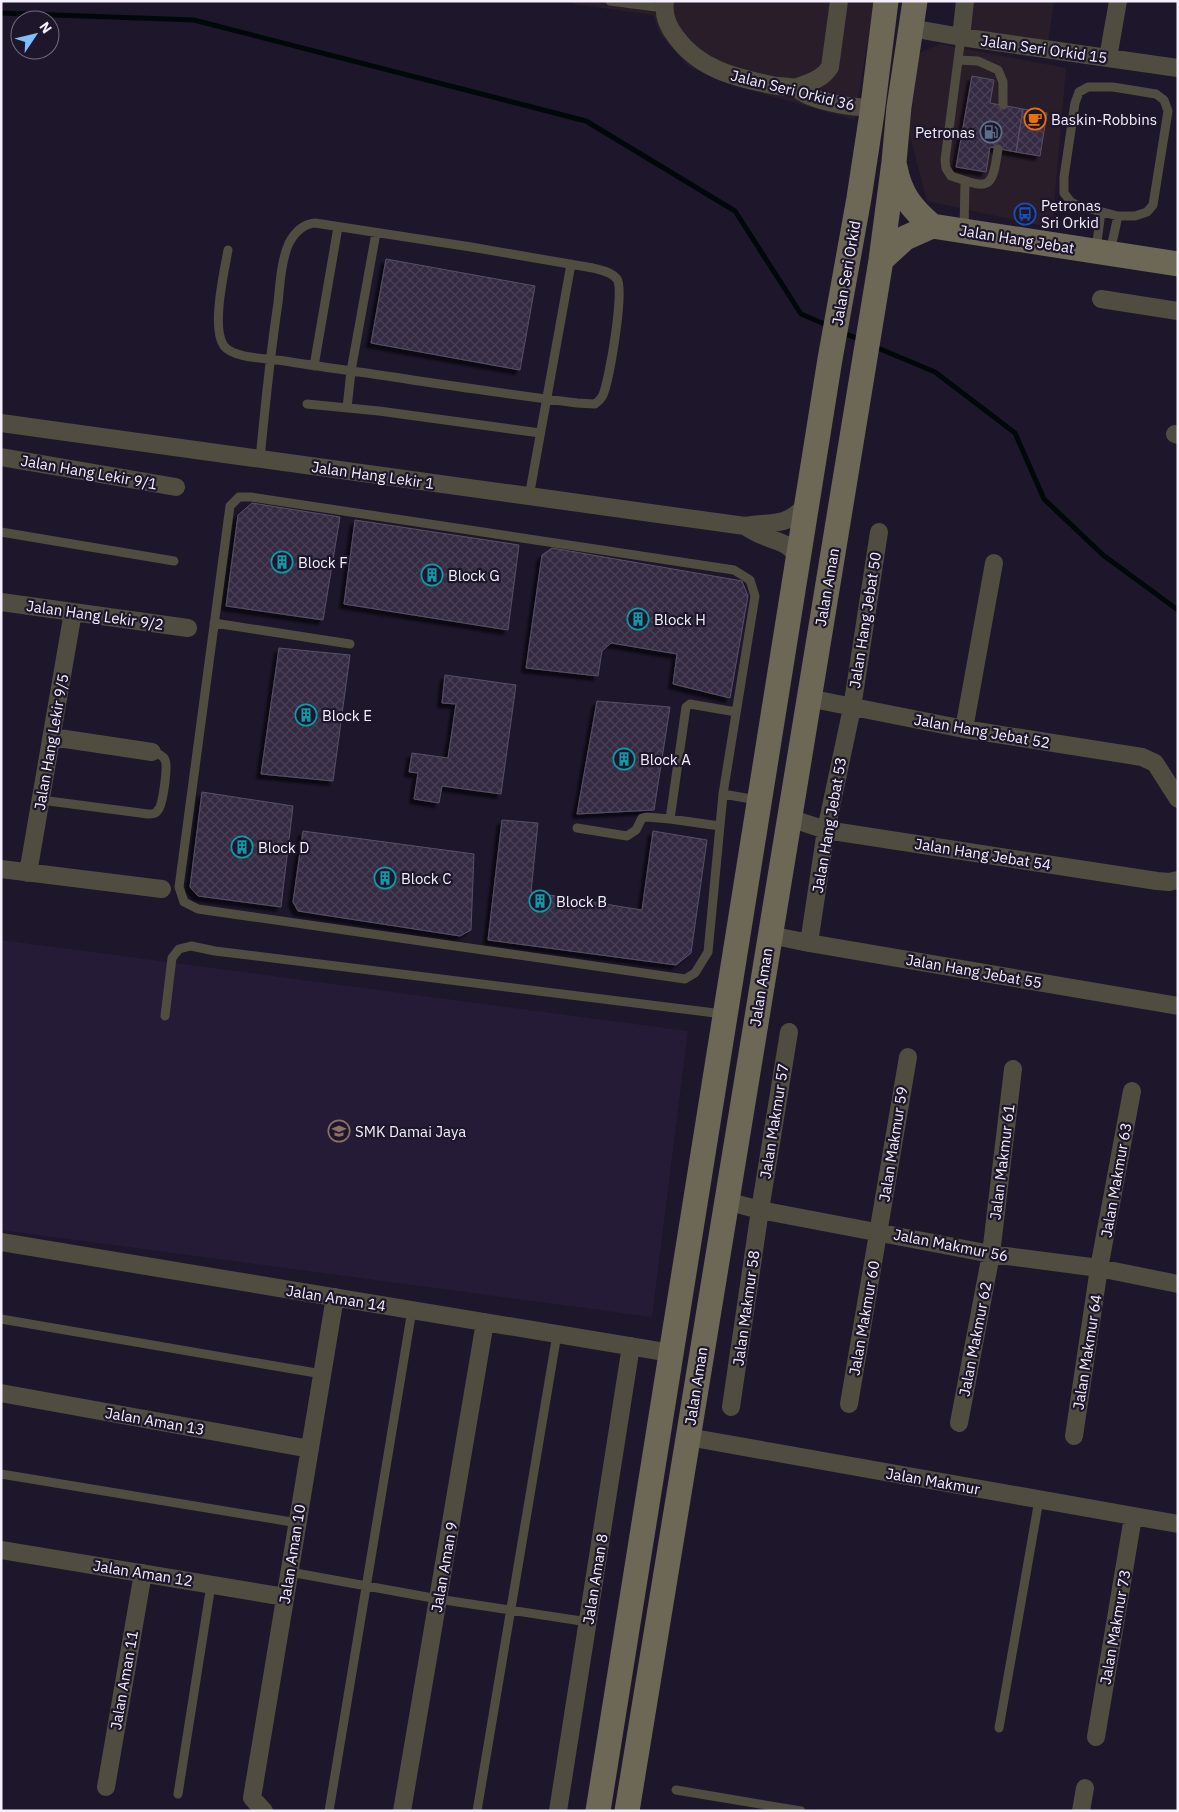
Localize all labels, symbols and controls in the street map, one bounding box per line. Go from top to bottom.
north arrow [10,10,60,60]
text: N [35,18,56,37]
street label: Jalan Seri Orkid 15 [980,31,1108,67]
street label: Jalan Seri Orkid 36 [729,65,857,115]
cafe icon: Baskin-Robbins [1023,107,1047,131]
place label: Baskin-Robbins [1051,110,1157,129]
fuel station icon: Petronas [979,120,1003,144]
place label: Petronas [915,123,975,142]
place label: Petronas Sri Orkid [1041,196,1101,232]
bus stop icon: Petronas Sri Orkid [1013,202,1037,226]
street label: Jalan Seri Orkid [827,219,865,327]
street label: Jalan Hang Jebat [958,221,1076,257]
street label: Jalan Hang Lekir 9/1 [19,451,159,493]
street label: Jalan Hang Lekir 1 [310,457,436,493]
street label: Jalan Aman [811,546,843,628]
building icon: Block F [270,550,294,574]
street label: Jalan Hang Jebat 50 [845,550,885,690]
place label: Block F [298,553,348,572]
building icon: Block G [420,563,444,587]
place label: Block G [448,566,500,585]
street label: Jalan Hang Lekir 9/2 [25,596,165,634]
building icon: Block H [626,607,650,631]
place label: Block H [654,610,706,629]
street label: Jalan Hang Lekir 9/5 [30,672,72,812]
building icon: Block E [294,703,318,727]
place label: Block E [322,706,372,725]
street label: Jalan Hang Jebat 52 [912,710,1052,752]
building icon: Block A [612,747,636,771]
place label: Block A [640,750,691,769]
street label: Jalan Hang Jebat 53 [808,755,850,895]
street label: Jalan Hang Jebat 54 [913,834,1053,874]
building icon: Block D [230,835,254,859]
place label: Block D [258,838,309,857]
building icon: Block C [373,866,397,890]
place label: Block C [401,869,452,888]
building icon: Block B [528,889,552,913]
place label: Block B [556,892,607,911]
street label: Jalan Aman [745,946,777,1028]
street label: Jalan Hang Jebat 55 [904,950,1044,992]
street label: Jalan Makmur 57 [755,1062,793,1180]
street label: Jalan Makmur 59 [874,1085,912,1203]
street label: Jalan Makmur 61 [985,1103,1019,1221]
school or university icon: SMK Damai Jaya [327,1119,351,1143]
street label: Jalan Makmur 63 [1097,1121,1135,1239]
place label: SMK Damai Jaya [355,1122,466,1141]
street label: Jalan Makmur 56 [892,1225,1010,1265]
street label: Jalan Makmur 58 [728,1249,764,1367]
street label: Jalan Makmur 60 [845,1259,883,1377]
street label: Jalan Makmur 62 [955,1280,995,1398]
street label: Jalan Aman 14 [285,1281,387,1315]
street label: Jalan Makmur 64 [1068,1293,1106,1411]
street label: Jalan Aman [680,1345,712,1427]
street label: Jalan Aman 13 [104,1403,206,1439]
street label: Jalan Makmur [885,1463,982,1499]
street label: Jalan Aman 10 [275,1503,309,1605]
street label: Jalan Aman 9 [427,1520,461,1614]
street label: Jalan Aman 8 [578,1532,612,1626]
street label: Jalan Aman 12 [92,1556,194,1590]
street label: Jalan Makmur 73 [1096,1568,1134,1686]
street label: Jalan Aman 11 [106,1629,142,1731]

